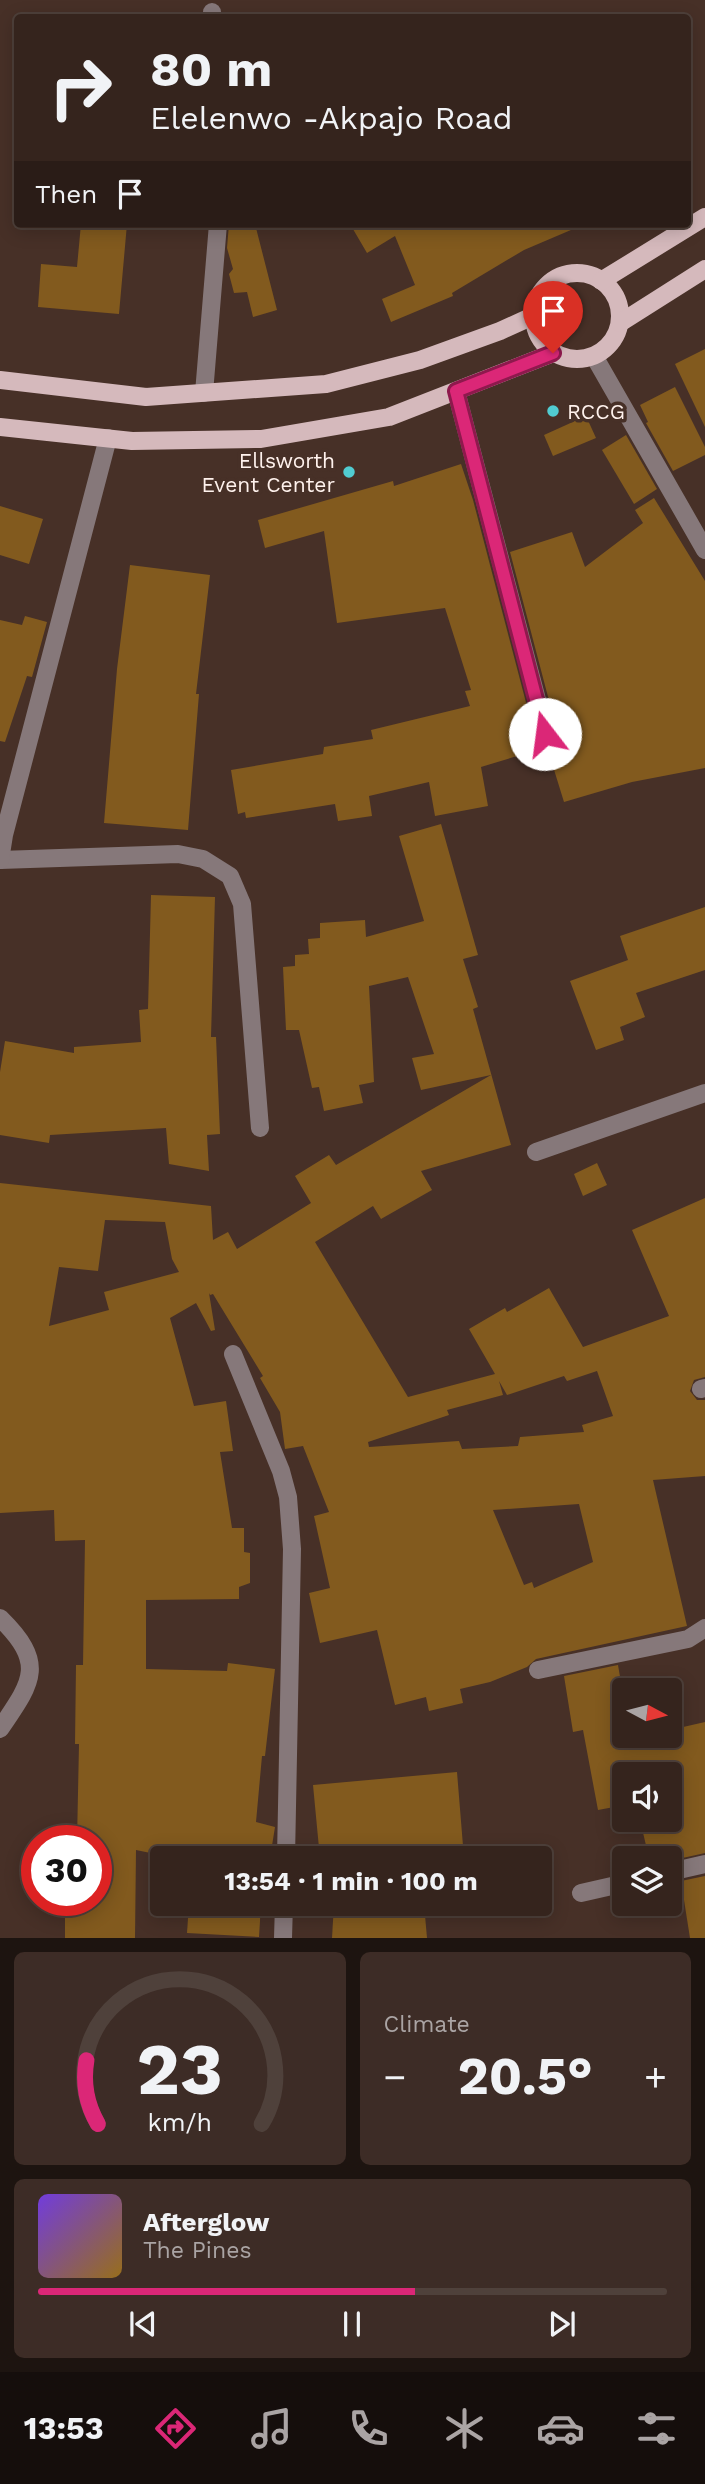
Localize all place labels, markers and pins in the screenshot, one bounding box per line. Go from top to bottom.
pin [523,281,583,353]
place label: RCCG [567,399,625,424]
marker: RCCG [545,403,561,419]
place label: Ellsworth Event Center [202,448,335,497]
marker: Ellsworth Event Center [341,464,357,480]

